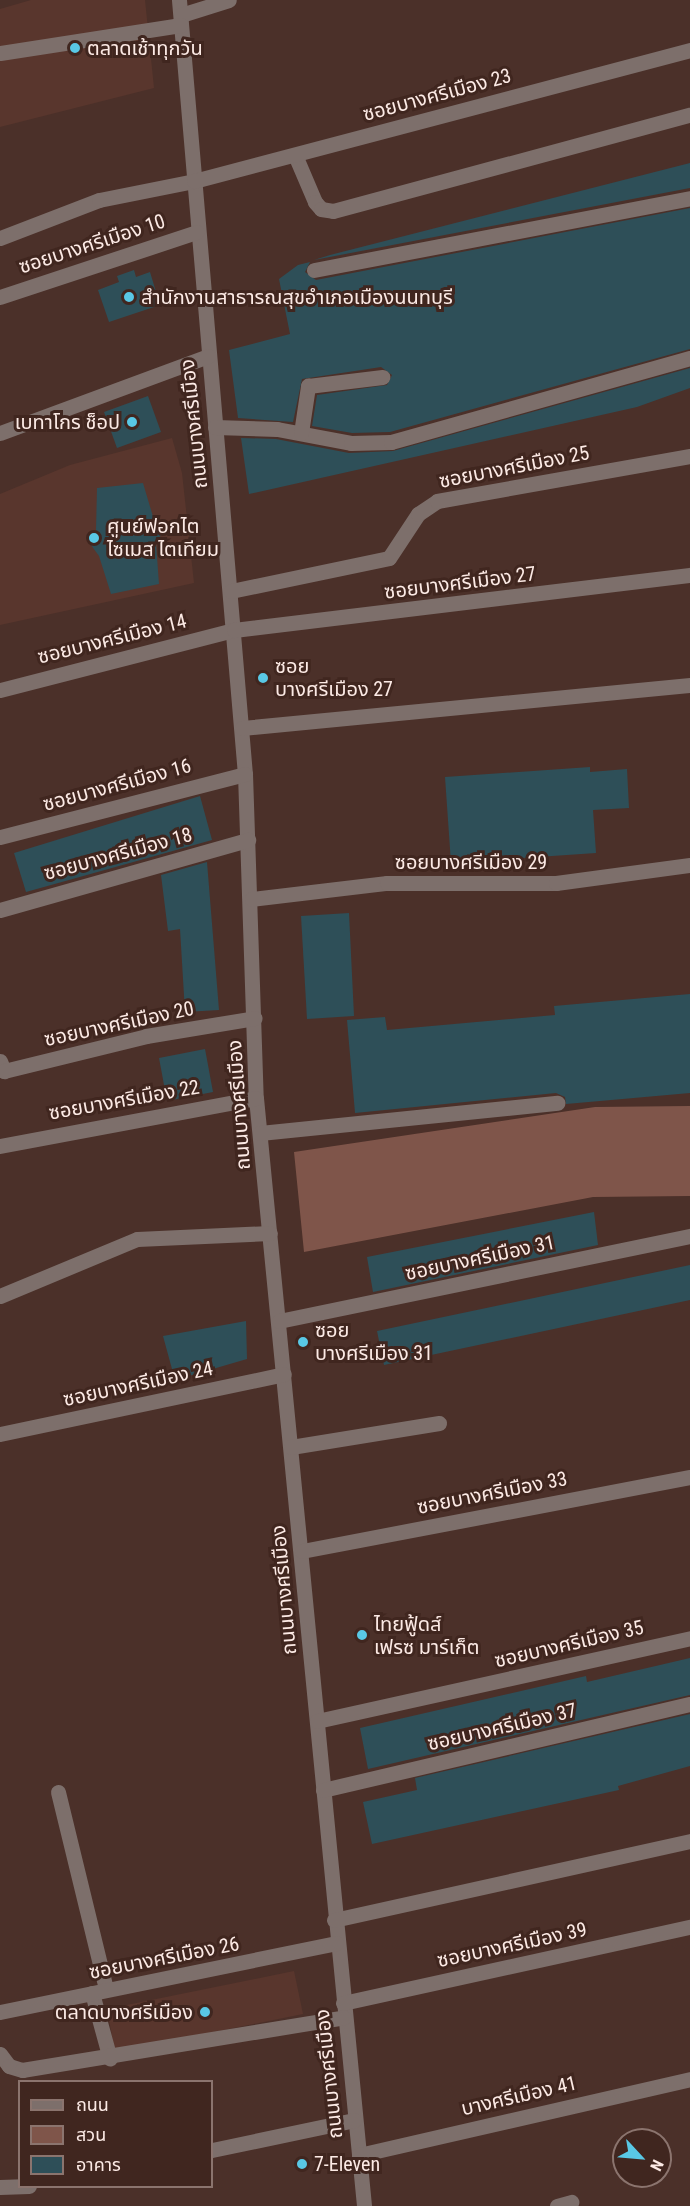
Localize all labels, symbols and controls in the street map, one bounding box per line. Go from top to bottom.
place label: ตลาดเช้าทุกวัน [87,36,203,60]
marker: ตลาดเช้าทุกวัน [68,41,82,55]
street label: ซอยบางศรีเมือง 23 [360,64,514,126]
street label: ซอยบางศรีเมือง 10 [16,209,168,279]
place label: สำนักงานสาธารณสุขอำเภอเมืองนนทบุรี [141,285,453,309]
marker: สำนักงานสาธารณสุขอำเภอเมืองนนทบุรี [122,290,136,304]
street label: ถนนบางศรีเมือง [175,358,213,490]
place label: เบทาโกร ช็อป [15,410,120,434]
marker: เบทาโกร ช็อป [125,415,139,429]
street label: ซอยบางศรีเมือง 25 [437,441,591,493]
place label: ศูนย์ฟอกไต ไซเมส ไตเทียม [107,514,219,561]
marker: ศูนย์ฟอกไต ไซเมส ไตเทียม [85,529,103,547]
street label: ซอยบางศรีเมือง 27 [383,562,537,604]
street label: ซอยบางศรีเมือง 14 [35,609,189,669]
place label: ซอย บางศรีเมือง 27 [275,654,393,701]
marker: ซอย บางศรีเมือง 27 [256,671,270,685]
street label: ซอยบางศรีเมือง 16 [40,754,194,816]
street label: ซอยบางศรีเมือง 18 [41,823,195,885]
street label: ซอยบางศรีเมือง 29 [395,850,547,874]
street label: ซอยบางศรีเมือง 20 [42,996,196,1052]
street label: ถนนบางศรีเมือง [222,1039,256,1171]
street label: ซอยบางศรีเมือง 22 [47,1075,201,1125]
street label: ซอยบางศรีเมือง 31 [403,1230,557,1286]
place label: ซอย บางศรีเมือง 31 [315,1318,433,1365]
marker: ซอย บางศรีเมือง 31 [296,1335,310,1349]
street label: ซอยบางศรีเมือง 24 [61,1356,215,1412]
street label: ซอยบางศรีเมือง 33 [415,1467,569,1519]
street label: ถนนบางศรีเมือง [266,1524,302,1656]
place label: ไทยฟู้ดส์ เฟรซ มาร์เก็ต [374,1612,479,1659]
street label: ซอยบางศรีเมือง 35 [492,1615,646,1673]
marker: ไทยฟู้ดส์ เฟรซ มาร์เก็ต [355,1628,369,1642]
street label: ซอยบางศรีเมือง 37 [425,1698,579,1756]
street label: ซอยบางศรีเมือง 39 [435,1917,589,1973]
street label: ซอยบางศรีเมือง 26 [87,1932,241,1984]
place label: ตลาดบางศรีเมือง [55,2000,193,2024]
marker: ตลาดบางศรีเมือง [198,2005,212,2019]
street label: ถนนบางศรีเมือง [310,2008,348,2140]
street label: บางศรีเมือง 41 [459,2071,579,2121]
legend [18,2080,213,2188]
text: ถนน [76,2094,109,2115]
text: สวน [76,2124,106,2145]
north arrow [612,2128,672,2188]
place label: 7-Eleven [314,2152,380,2176]
text: อาคาร [76,2154,121,2175]
marker: 7-Eleven [295,2157,309,2171]
text: N [646,2157,668,2174]

